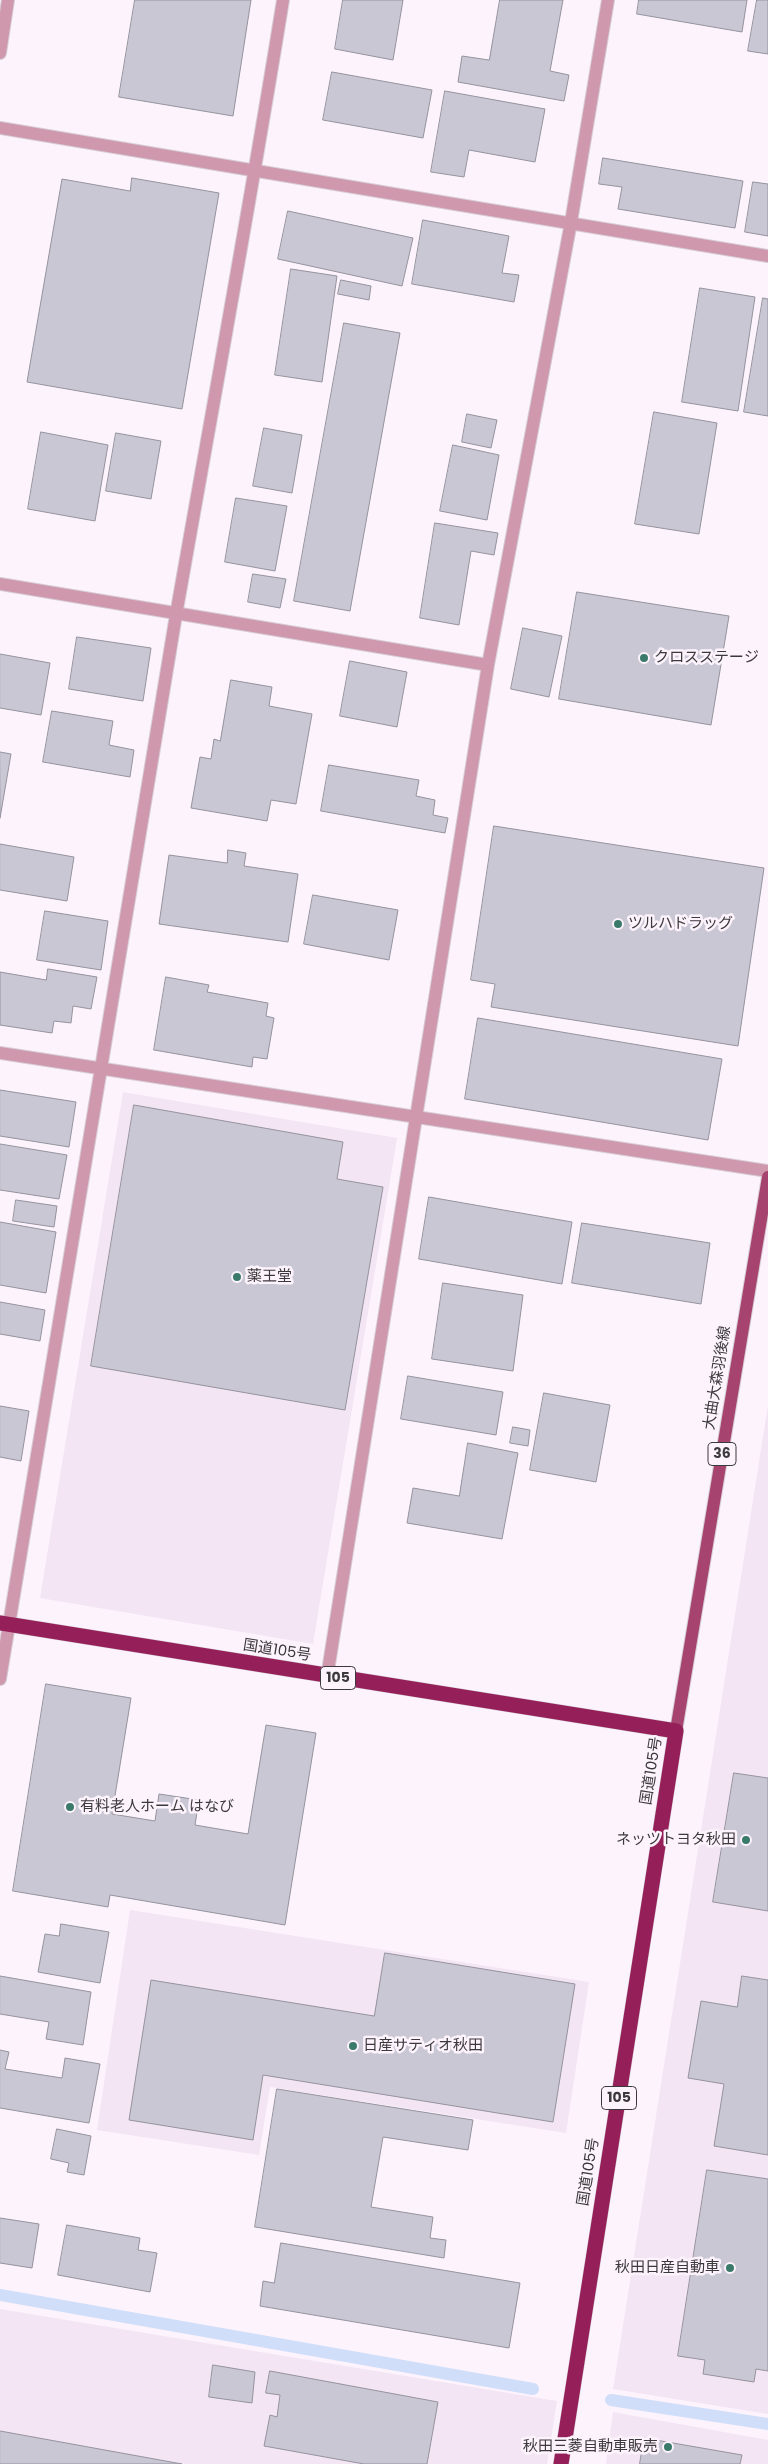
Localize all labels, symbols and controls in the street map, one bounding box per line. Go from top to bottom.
place label: クロスステージ [654,649,759,667]
marker: クロスステージ [638,652,650,664]
place label: ツルハドラッグ [628,915,733,933]
marker: ツルハドラッグ [612,918,624,930]
place label: 薬王堂 [247,1268,292,1286]
marker: 薬王堂 [231,1271,243,1283]
street label: 大曲大森羽後線 [701,1325,735,1431]
road number: 36 [708,1442,736,1466]
street label: 国道105号 [242,1637,312,1665]
road number: 105 [320,1666,356,1690]
street label: 国道105号 [638,1736,666,1806]
place label: 有料老人ホーム はなび [80,1798,234,1816]
marker: 有料老人ホーム はなび [64,1801,76,1813]
place label: ネッツトヨタ秋田 [616,1831,736,1849]
marker: ネッツトヨタ秋田 [740,1834,752,1846]
place label: 日産サティオ秋田 [363,2037,483,2055]
marker: 日産サティオ秋田 [347,2040,359,2052]
road number: 105 [602,2086,636,2110]
street label: 国道105号 [575,2137,603,2207]
place label: 秋田日産自動車 [615,2259,720,2277]
marker: 秋田日産自動車 [724,2262,736,2274]
place label: 秋田三菱自動車販売 [523,2438,658,2456]
marker: 秋田三菱自動車販売 [662,2441,674,2453]

